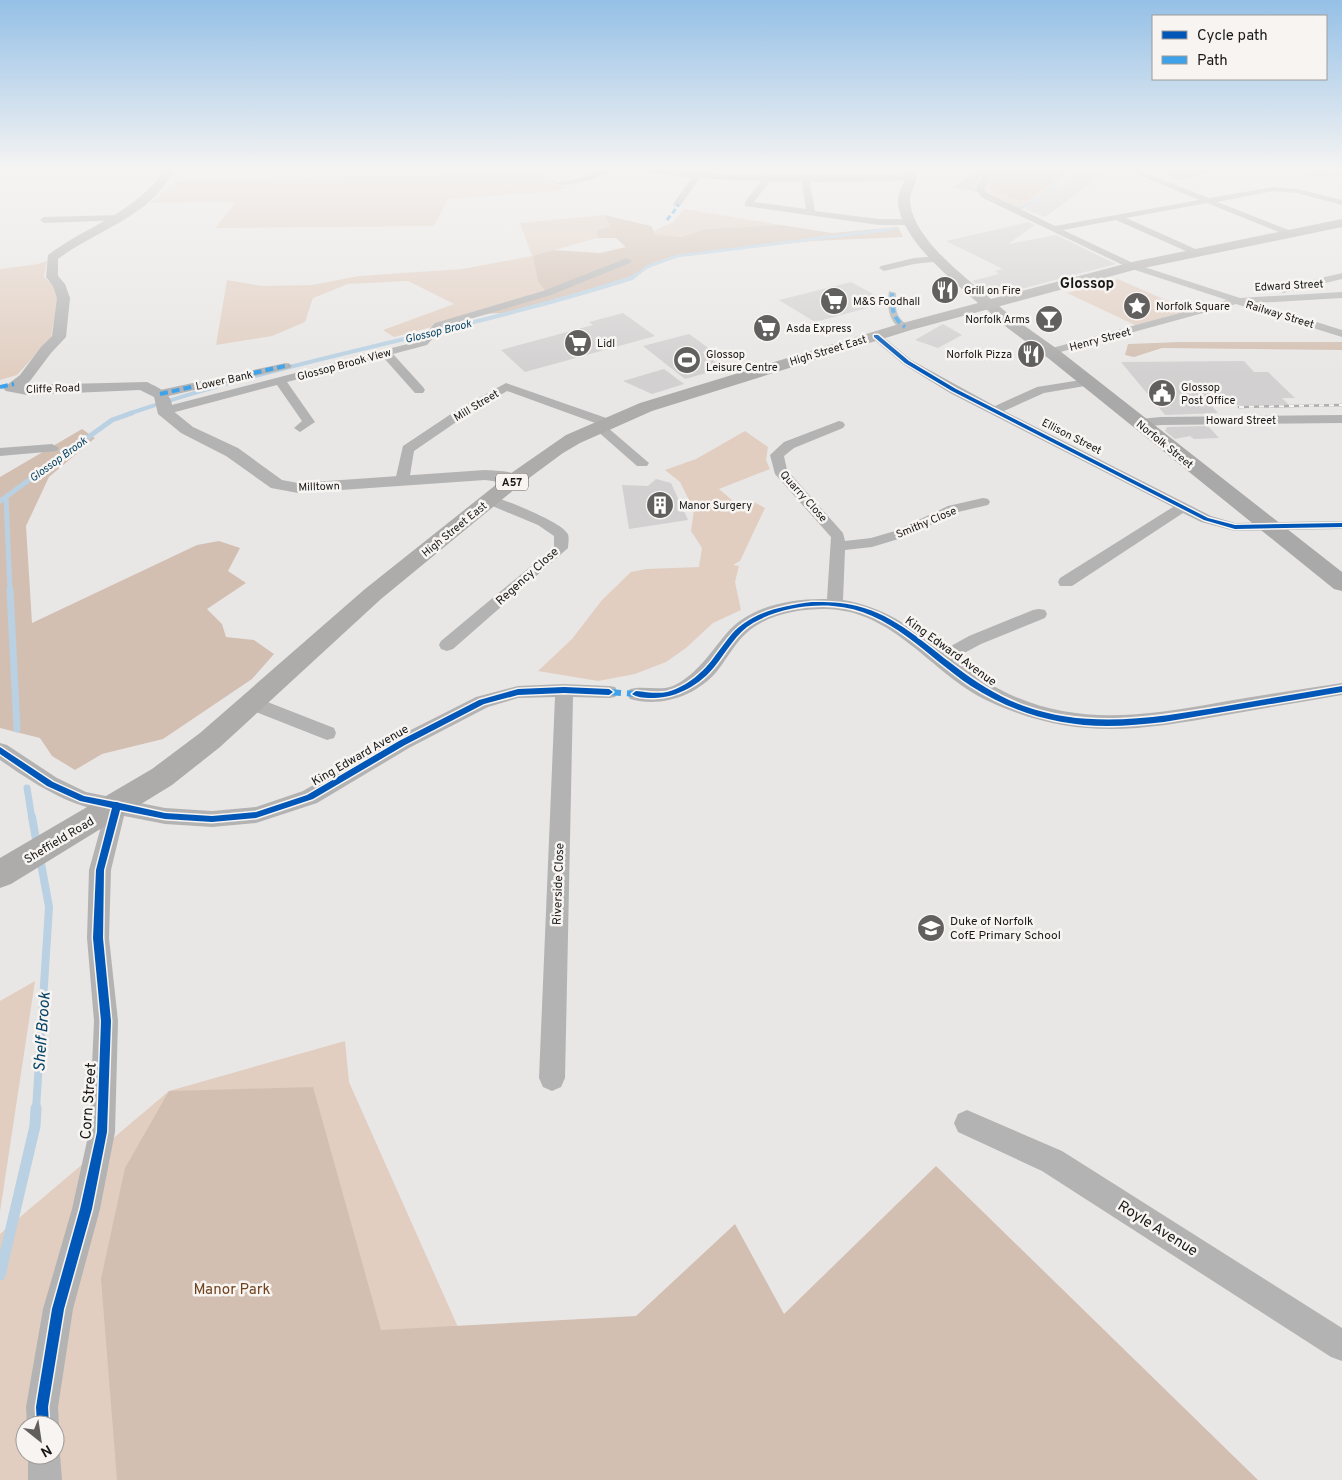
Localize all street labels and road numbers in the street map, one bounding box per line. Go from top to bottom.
street label: Edward Street [1254,277,1324,295]
street label: Railway Street [1244,298,1316,332]
street label: Henry Street [1068,325,1133,355]
street label: High Street East [788,333,869,369]
street label: Glossop Brook View [296,346,393,384]
street label: Lower Bank [194,368,254,394]
street label: Cliffe Road [26,381,80,397]
street label: Mill Street [451,387,502,425]
street label: Howard Street [1206,414,1276,428]
street label: Ellison Street [1039,416,1104,458]
street label: Norfolk Street [1133,418,1196,472]
street label: Quarry Close [777,468,830,525]
road number: A57 [496,474,528,491]
street label: Milltown [298,479,340,495]
street label: High Street East [419,499,490,560]
street label: Smithy Close [894,504,959,542]
street label: Regency Close [493,544,562,609]
street label: King Edward Avenue [901,613,999,690]
street label: King Edward Avenue [309,722,412,790]
street label: Sheffield Road [22,814,97,868]
street label: Riverside Close [550,843,568,925]
street label: Corn Street [77,1062,102,1140]
street label: Royle Avenue [1114,1197,1201,1261]

